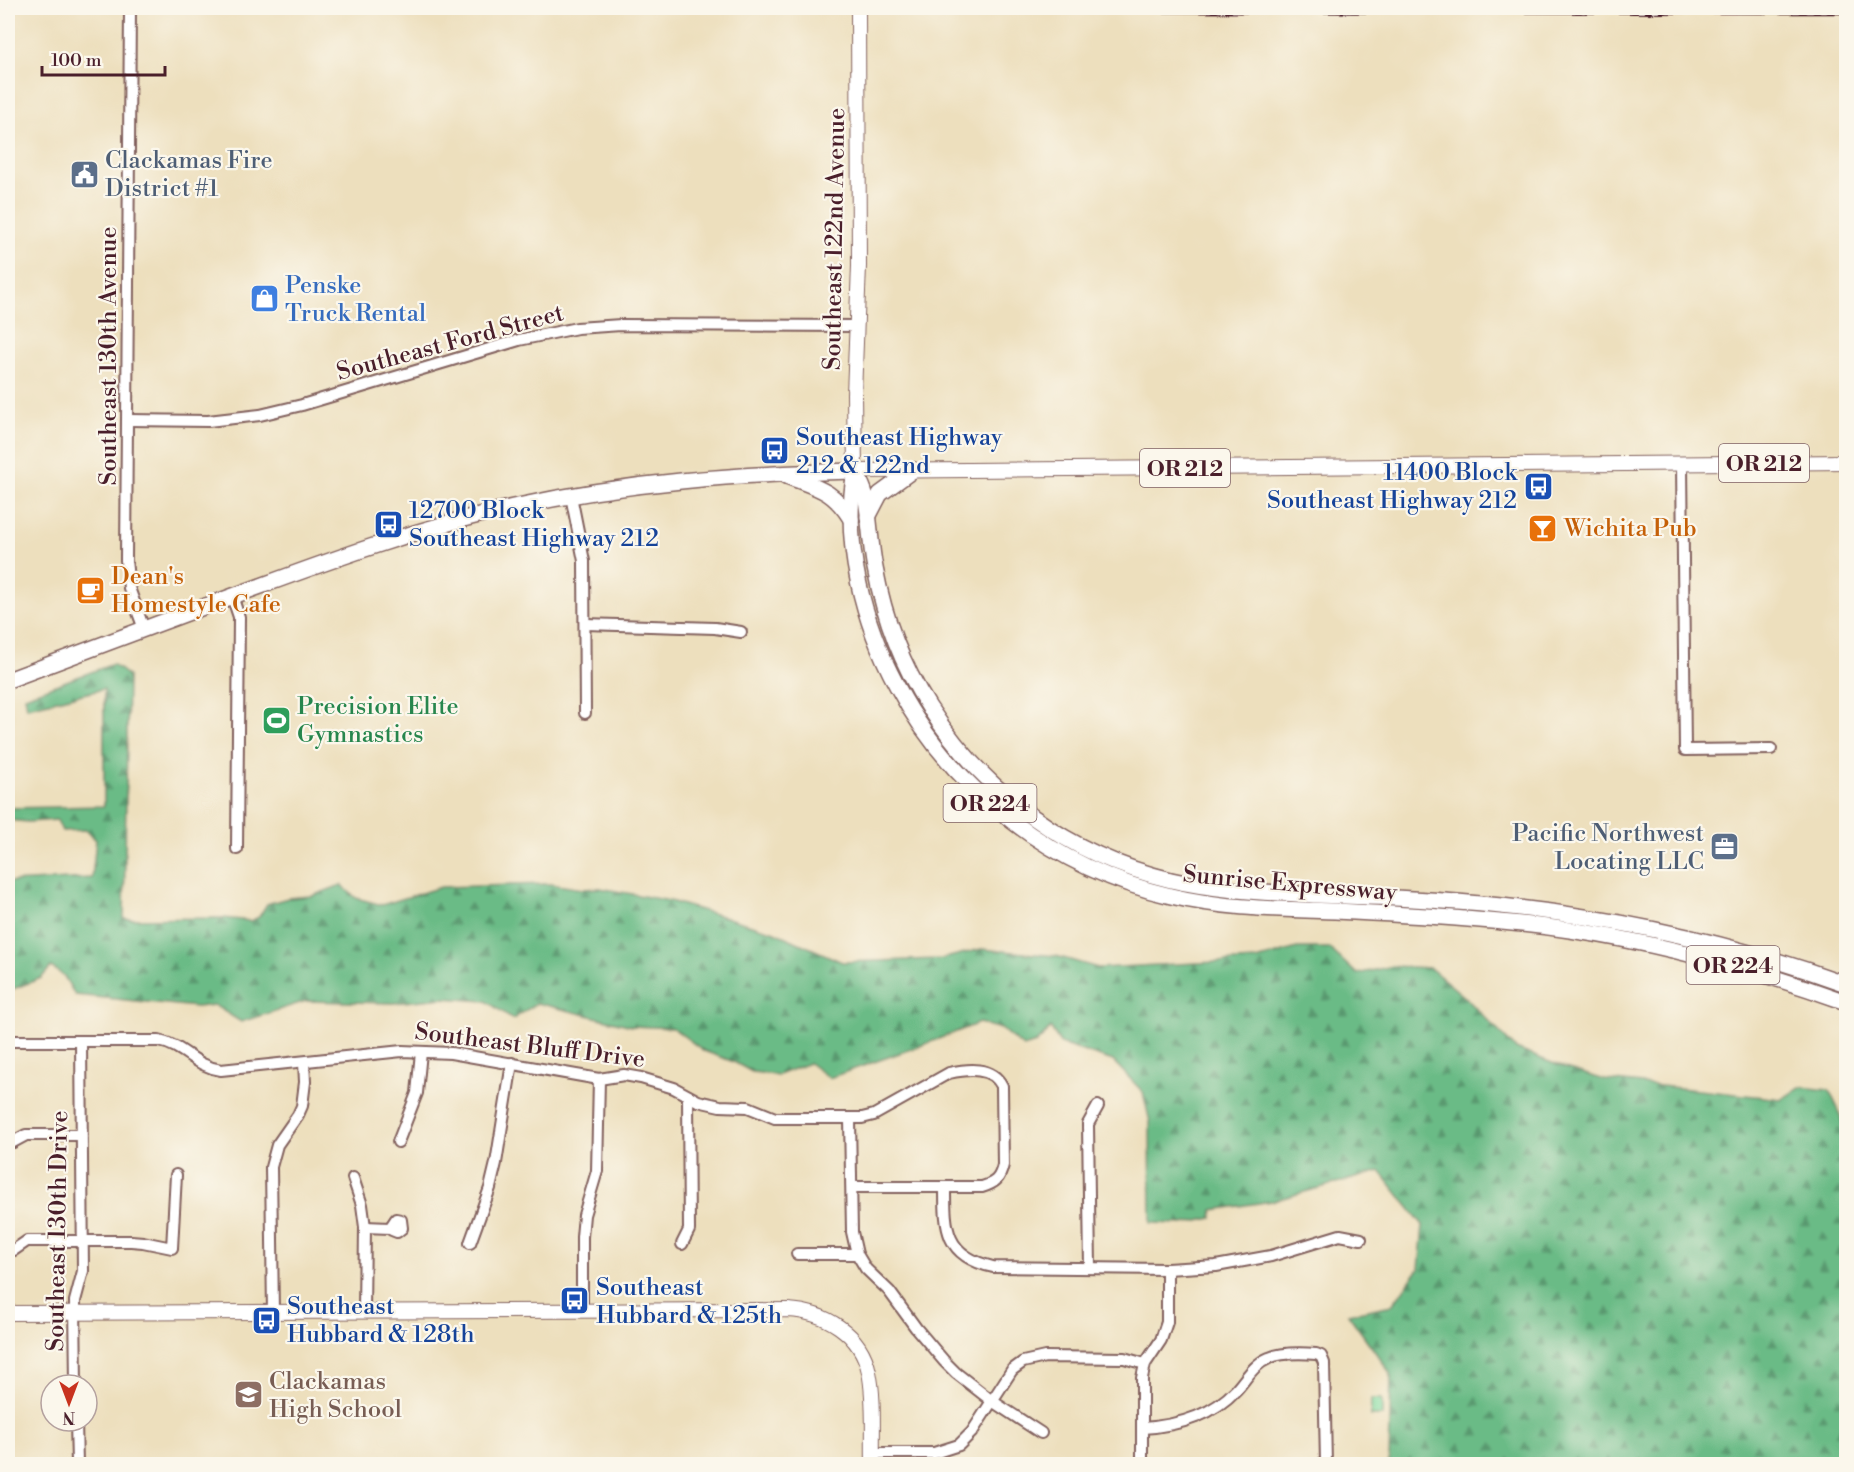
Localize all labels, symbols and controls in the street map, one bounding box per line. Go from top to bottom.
scale bar [42,39,165,77]
text: 100 m [51,49,102,72]
street label: Southeast 122nd Avenue [818,107,852,371]
place label: Clackamas Fire District #1 [105,146,273,204]
public building icon: Clackamas Fire District #1 [68,158,100,190]
street label: Southeast 130th Avenue [94,226,124,486]
place label: Penske Truck Rental [285,271,426,329]
shop icon: Penske Truck Rental [248,283,280,315]
street label: Southeast Ford Street [333,298,568,388]
place label: Southeast Highway 212 & 122nd [796,423,1003,481]
bus stop icon: Southeast Highway 212 & 122nd [759,435,791,467]
road number: OR 212 [1719,444,1809,482]
road number: OR 212 [1140,449,1230,487]
place label: 11400 Block Southeast Highway 212 [1267,458,1518,516]
bus stop icon: 11400 Block Southeast Highway 212 [1522,470,1554,502]
place label: 12700 Block Southeast Highway 212 [409,496,659,554]
bus stop icon: 12700 Block Southeast Highway 212 [372,508,404,540]
bar icon: Wichita Pub [1527,512,1559,544]
place label: Wichita Pub [1563,514,1697,544]
place label: Dean's Homestyle Cafe [111,562,281,620]
cafe icon: Dean's Homestyle Cafe [74,574,106,606]
place label: Precision Elite Gymnastics [297,692,459,750]
sports icon: Precision Elite Gymnastics [260,704,292,736]
road number: OR 224 [944,784,1036,822]
place label: Pacific Northwest Locating LLC [1512,819,1705,877]
office icon: Pacific Northwest Locating LLC [1709,831,1741,863]
street label: Sunrise Expressway [1182,860,1399,908]
road number: OR 224 [1686,946,1780,984]
street label: Southeast Bluff Drive [413,1017,647,1075]
street label: Southeast 130th Drive [41,1110,75,1352]
place label: Southeast Hubbard & 125th [596,1273,782,1331]
bus stop icon: Southeast Hubbard & 125th [559,1285,591,1317]
place label: Southeast Hubbard & 128th [287,1292,475,1350]
bus stop icon: Southeast Hubbard & 128th [250,1304,282,1336]
place label: Clackamas High School [269,1367,402,1425]
north arrow [39,1373,99,1433]
school or university icon: Clackamas High School [232,1379,264,1411]
text: N [62,1407,75,1427]

